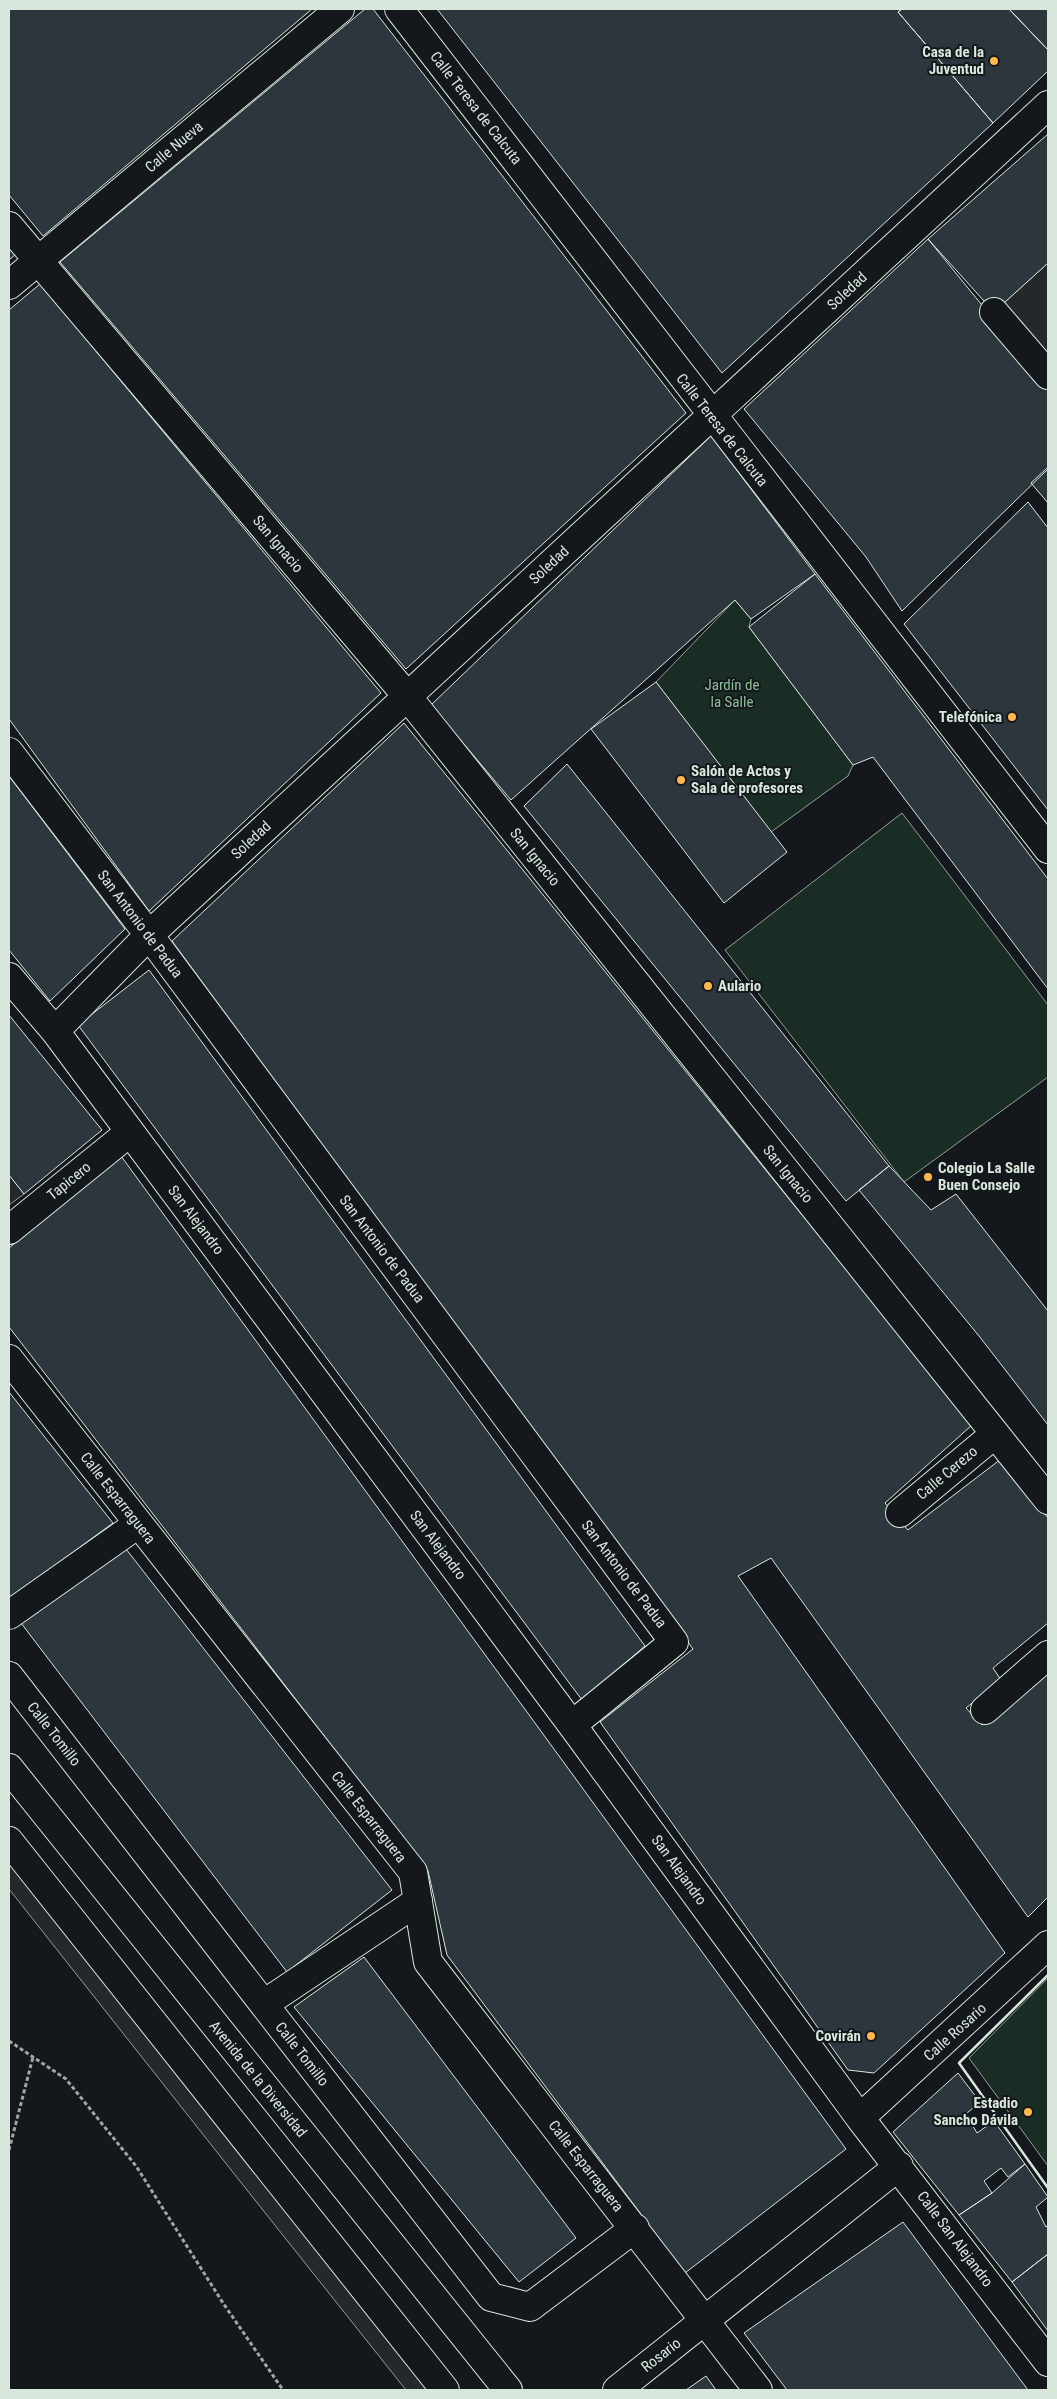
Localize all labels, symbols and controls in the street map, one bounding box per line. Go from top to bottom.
place label: Casa de la Juventud [922,43,984,78]
street label: Calle Teresa de Calcuta [426,48,526,168]
marker: Casa de la Juventud [988,55,1000,67]
street label: Calle Nueva [141,118,207,176]
street label: Soledad [823,268,871,314]
street label: Calle Teresa de Calcuta [672,370,772,490]
street label: San Ignacio [249,512,307,576]
street label: Soledad [525,542,573,588]
park label: Jardín de la Salle [704,676,760,711]
place label: Telefónica [939,708,1002,726]
marker: Telefónica [1006,711,1018,723]
place label: Salón de Actos y Sala de profesores [691,762,803,797]
marker: Salón de Actos y Sala de profesores [675,774,687,786]
street label: Soledad [227,817,275,863]
street label: San Ignacio [506,824,564,890]
street label: San Antonio de Padua [94,867,186,981]
place label: Aulario [718,977,761,995]
marker: Aulario [702,980,714,992]
street label: San Ignacio [759,1141,817,1207]
street label: Tapicero [44,1158,94,1204]
place label: Colegio La Salle Buen Consejo [938,1159,1035,1194]
marker: Colegio La Salle Buen Consejo [922,1171,934,1183]
street label: San Alejandro [164,1182,228,1258]
street label: San Antonio de Padua [336,1192,428,1306]
street label: Calle Cerezo [913,1442,981,1504]
street label: Calle Esparraguera [77,1449,159,1547]
street label: San Alejandro [406,1507,470,1583]
street label: San Antonio de Padua [578,1517,670,1631]
street label: Calle Tomillo [23,1698,85,1770]
street label: Calle Esparraguera [328,1768,410,1866]
street label: San Alejandro [648,1832,710,1908]
street label: Calle Rosario [920,1999,990,2065]
street label: Avenida de la Diversidad [205,2017,311,2141]
street label: Calle Tomillo [271,2018,333,2090]
place label: Covirán [815,2027,861,2045]
marker: Covirán [865,2030,877,2042]
place label: Estadio Sancho Dávila [933,2094,1018,2129]
marker: Estadio Sancho Dávila [1022,2106,1034,2118]
street label: Calle Esparraguera [545,2117,627,2215]
street label: Calle San Alejandro [913,2188,997,2290]
street label: Rosario [638,2334,684,2376]

